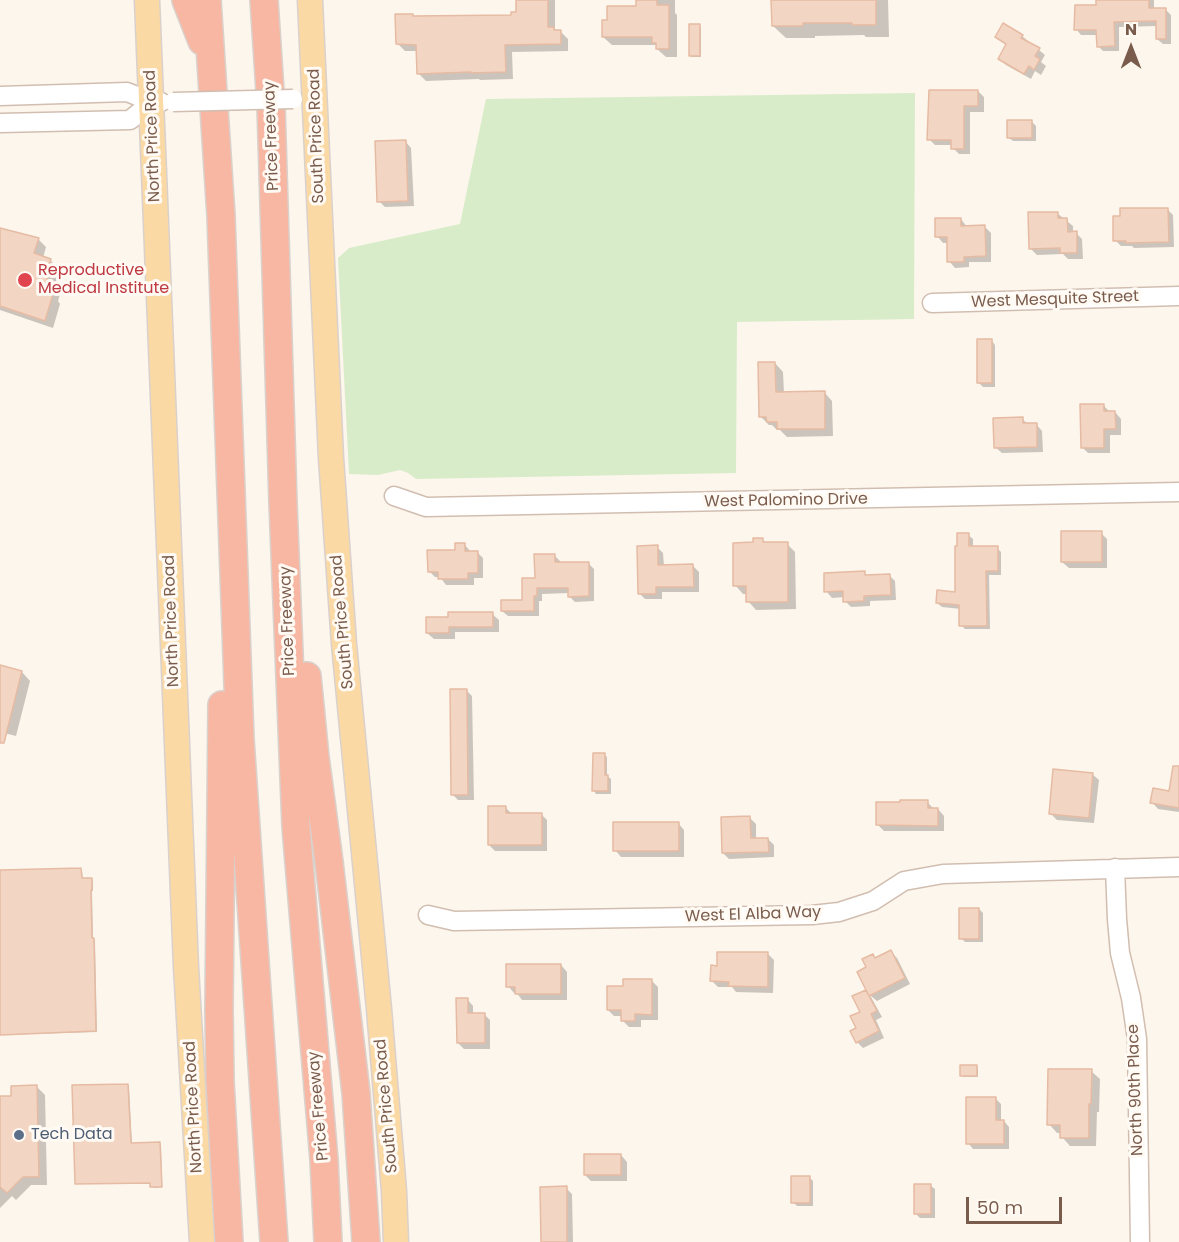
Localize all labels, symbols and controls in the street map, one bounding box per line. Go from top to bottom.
north arrow [1101,18,1161,78]
text: N [1125,18,1137,41]
street label: South Price Road [305,68,329,204]
street label: North Price Road [141,69,165,203]
street label: Price Freeway [260,81,284,191]
place label: Reproductive Medical Institute [38,261,169,299]
marker: Reproductive Medical Institute [16,271,34,289]
street label: West Mesquite Street [971,287,1139,313]
street label: West Palomino Drive [704,490,868,512]
street label: North Price Road [160,554,184,688]
street label: South Price Road [328,554,358,690]
street label: Price Freeway [276,566,300,676]
street label: West El Alba Way [684,903,822,927]
street label: North 90th Place [1124,1024,1148,1156]
street label: South Price Road [372,1038,402,1174]
street label: North Price Road [181,1040,207,1174]
street label: Price Freeway [305,1050,333,1162]
place label: Tech Data [31,1125,113,1145]
marker: Tech Data [12,1128,26,1142]
scale bar [969,1185,1065,1223]
text: 50 m [977,1195,1023,1220]

